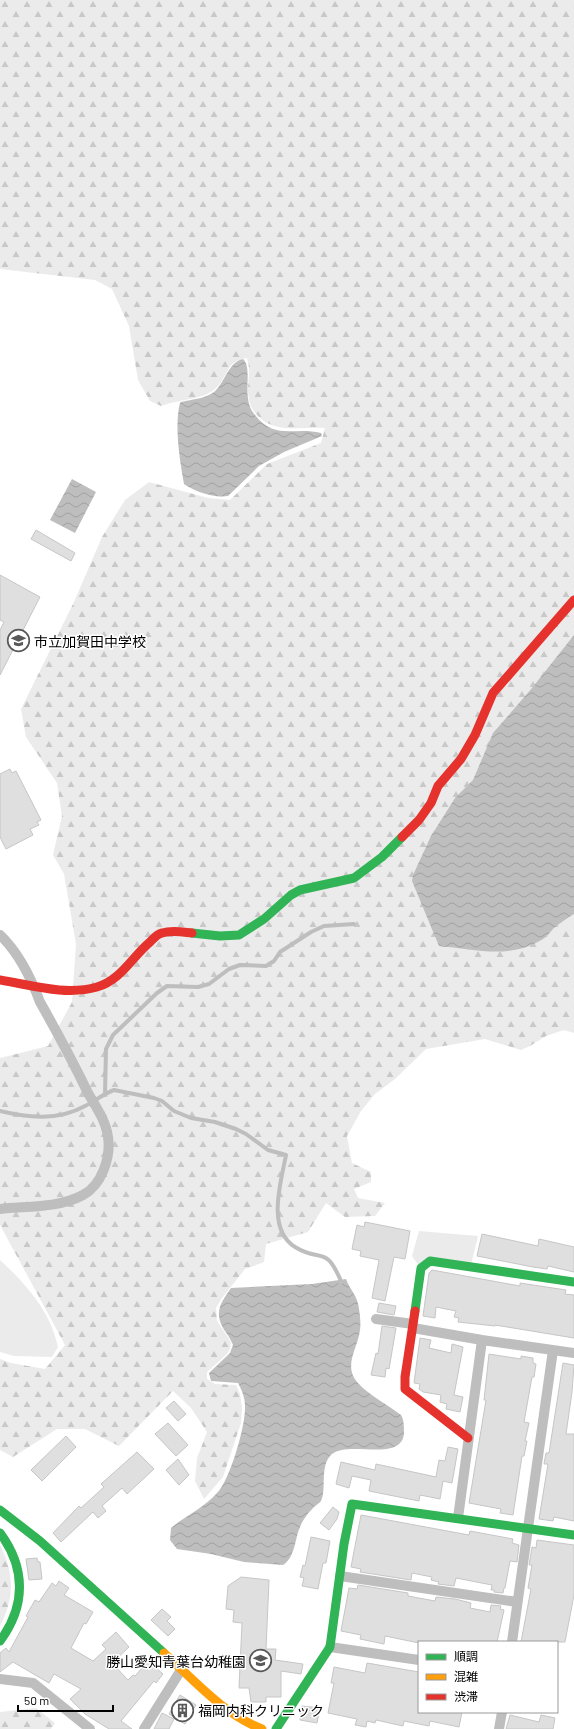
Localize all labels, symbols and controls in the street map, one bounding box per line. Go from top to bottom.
school or university icon: 市立加賀田中学校 [6,628,32,654]
place label: 市立加賀田中学校 [34,633,146,650]
legend [418,1641,558,1713]
school or university icon: 勝山愛知青葉台幼稚園 [248,1648,274,1674]
text: 順調 [454,1649,478,1663]
place label: 勝山愛知青葉台幼稚園 [106,1653,246,1670]
text: 混雑 [454,1669,478,1683]
scale bar [18,1687,113,1713]
text: 渋滞 [454,1689,478,1703]
text: 50 m [24,1693,49,1707]
building icon: 福岡内科クリニック [169,1697,195,1723]
place label: 福岡内科クリニック [198,1702,324,1719]

